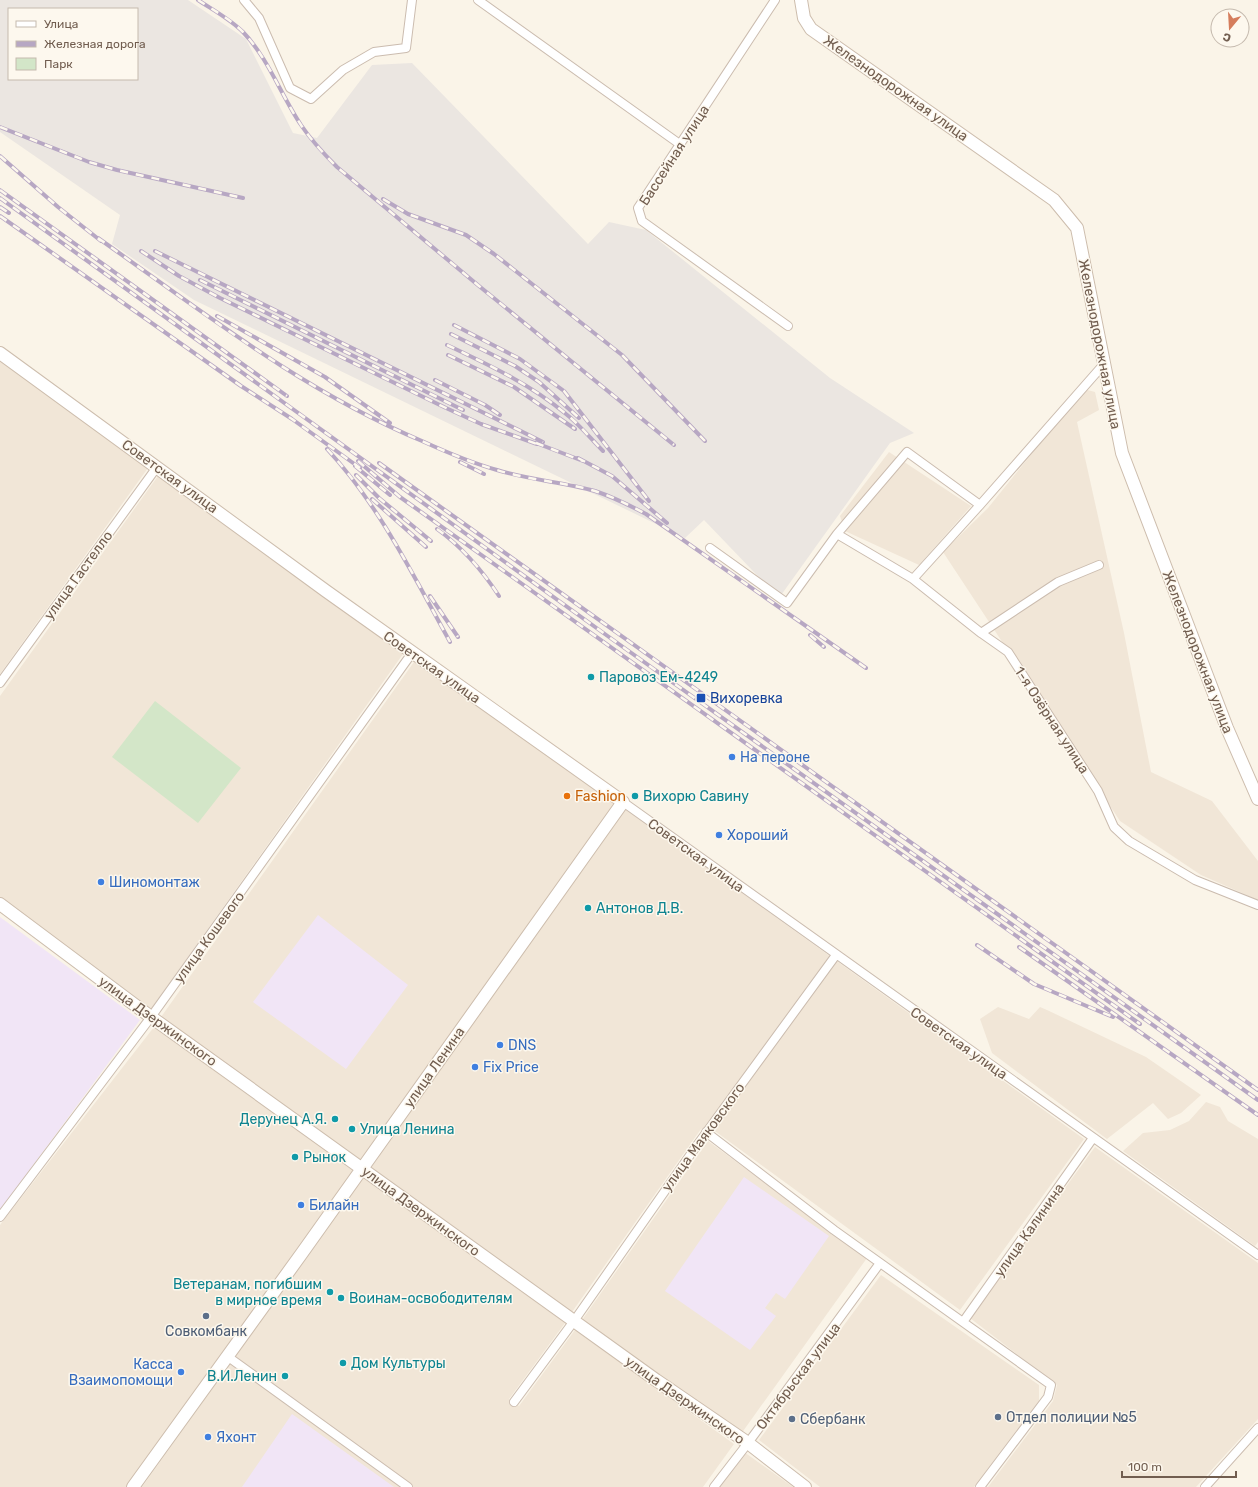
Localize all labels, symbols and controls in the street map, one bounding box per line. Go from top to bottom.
legend [8,8,138,80]
north arrow [1210,8,1250,48]
text: Улица [44,17,78,31]
text: С [1221,30,1233,44]
street label: Железнодорожная улица [820,32,971,145]
text: Железная дорога [44,37,146,51]
text: Парк [44,57,73,71]
street label: Бассейная улица [636,102,713,209]
street label: Железнодорожная улица [1075,258,1124,431]
street label: Советская улица [118,436,221,517]
street label: улица Гастелло [40,528,116,623]
street label: Железнодорожная улица [1159,568,1236,736]
street label: Советская улица [380,628,483,707]
street label: 1-я Озёрная улица [1011,664,1093,777]
place label: Паровоз Ем-4249 [599,669,718,686]
marker: Паровоз Ем-4249 [586,672,596,682]
place label: Вихоревка [710,690,783,707]
marker: Вихоревка [695,692,707,704]
place label: На пероне [740,749,810,766]
marker: На пероне [727,752,737,762]
place label: Fashion [575,788,626,805]
place label: Вихорю Савину [643,788,749,805]
marker: Fashion [562,791,572,801]
marker: Вихорю Савину [630,791,640,801]
street label: Советская улица [644,815,747,896]
place label: Хороший [727,827,788,844]
marker: Хороший [714,830,724,840]
place label: Шиномонтаж [109,874,200,891]
marker: Шиномонтаж [96,877,106,887]
street label: улица Кошевого [171,888,248,986]
place label: Антонов Д.В. [596,900,683,917]
marker: Антонов Д.В. [583,903,593,913]
street label: улица Дзержинского [95,973,220,1070]
street label: Советская улица [907,1004,1010,1083]
street label: улица Ленина [400,1024,469,1111]
place label: DNS [508,1037,536,1054]
marker: DNS [495,1040,505,1050]
place label: Fix Price [483,1059,539,1076]
marker: Fix Price [470,1062,480,1072]
street label: улица Маяковского [658,1080,749,1195]
place label: Дерунец А.Я. [239,1111,327,1128]
marker: Дерунец А.Я. [330,1114,340,1124]
place label: Улица Ленина [360,1121,455,1138]
marker: Улица Ленина [347,1124,357,1134]
place label: Рынок [303,1149,346,1166]
marker: Рынок [290,1152,300,1162]
street label: улица Дзержинского [358,1163,483,1260]
street label: улица Калинина [991,1180,1068,1280]
place label: Билайн [309,1197,359,1214]
marker: Билайн [296,1200,306,1210]
place label: Ветеранам, погибшим в мирное время [173,1276,322,1309]
marker: Ветеранам, погибшим в мирное время [325,1287,335,1297]
place label: Воинам-освободителям [349,1290,513,1307]
marker: Воинам-освободителям [336,1293,346,1303]
marker: Совкомбанк [201,1311,211,1321]
street label: Октябрьская улица [753,1319,844,1433]
place label: Совкомбанк [165,1323,247,1340]
street label: улица Дзержинского [622,1353,748,1448]
place label: Дом Культуры [351,1355,446,1372]
place label: Касса Взаимопомощи [69,1356,173,1389]
marker: Дом Культуры [338,1358,348,1368]
marker: Касса Взаимопомощи [176,1367,186,1377]
place label: В.И.Ленин [207,1368,277,1385]
marker: В.И.Ленин [280,1371,290,1381]
place label: Отдел полиции №5 [1006,1409,1137,1426]
place label: Сбербанк [800,1411,866,1428]
marker: Отдел полиции №5 [993,1412,1003,1422]
marker: Сбербанк [787,1414,797,1424]
place label: Яхонт [216,1429,257,1446]
marker: Яхонт [203,1432,213,1442]
scale bar [1122,1453,1236,1479]
text: 100 m [1128,1460,1162,1474]

